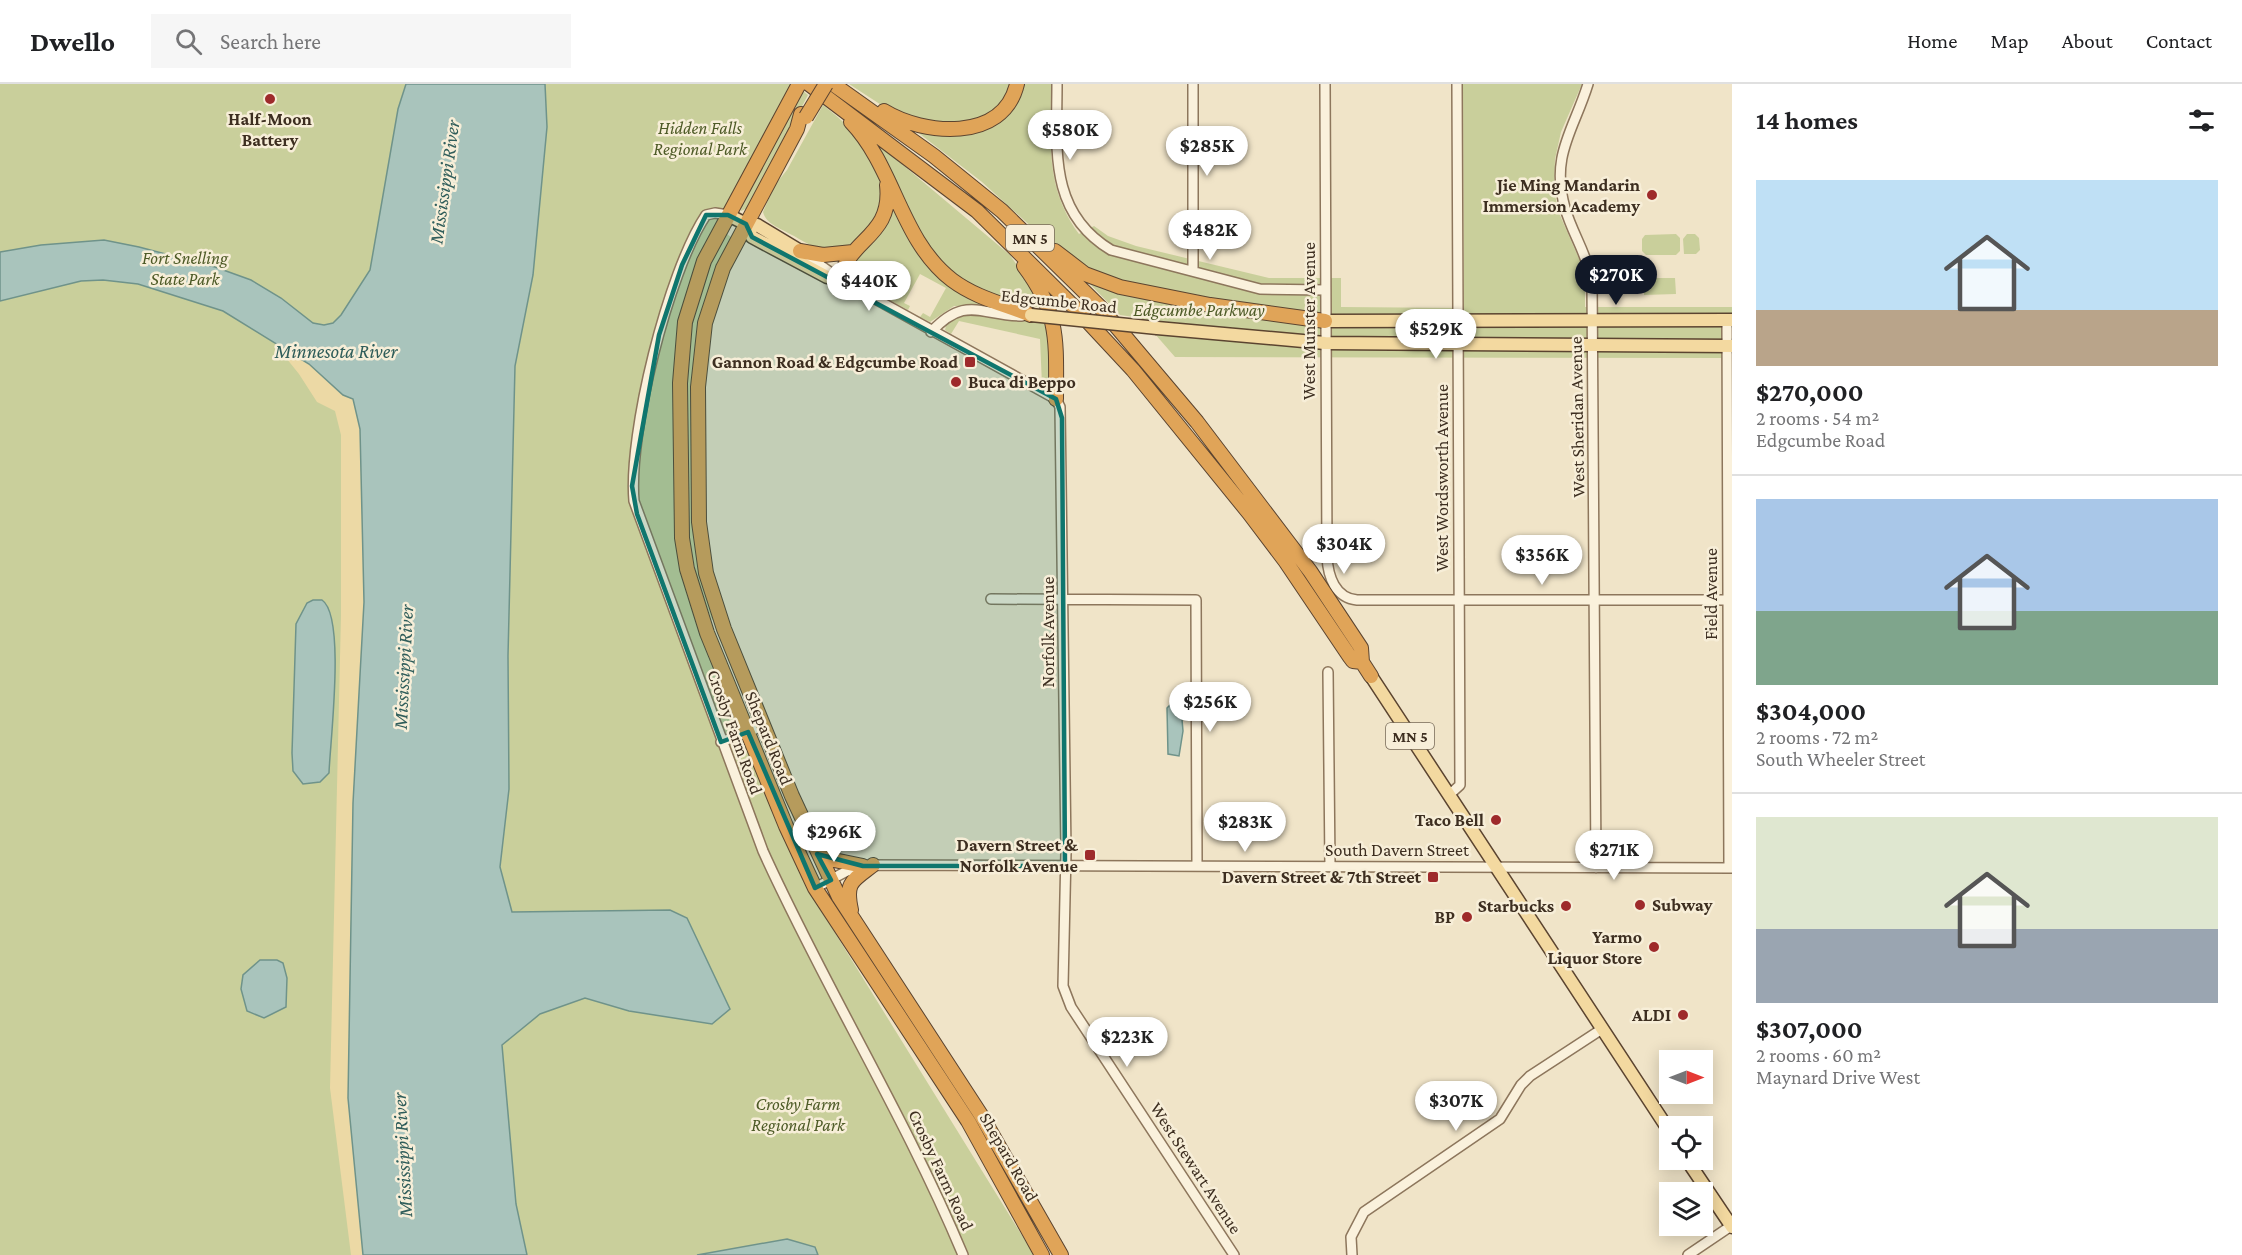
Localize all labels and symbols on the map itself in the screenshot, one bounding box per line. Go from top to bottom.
marker: Half-Moon Battery [263,92,277,106]
place label: Half-Moon Battery [228,109,313,150]
pin: $580K [1028,110,1112,161]
water label: Mississippi River [424,118,465,246]
park label: Hidden Falls Regional Park [653,118,748,159]
pin: $285K [1165,126,1249,177]
place label: Jie Ming Mandarin Immersion Academy [1483,175,1641,216]
marker: Jie Ming Mandarin Immersion Academy [1645,188,1659,202]
pin: $482K [1168,210,1252,261]
road number: MN 5 [1006,225,1054,251]
street label: West Munster Avenue [1299,242,1319,400]
park label: Fort Snelling State Park [142,248,229,289]
pin: $270K [1574,255,1658,306]
pin: $440K [827,261,911,312]
street label: Edgcumbe Road [1000,285,1118,317]
park label: Edgcumbe Parkway [1133,300,1265,320]
pin: $529K [1394,309,1478,360]
street label: West Sheridan Avenue [1566,336,1588,498]
water label: Minnesota River [274,340,398,362]
place label: Gannon Road & Edgcumbe Road [712,352,958,372]
marker: Gannon Road & Edgcumbe Road [963,355,977,369]
place label: Buca di Beppo [968,372,1076,392]
marker: Buca di Beppo [949,375,963,389]
street label: West Wordsworth Avenue [1432,384,1452,572]
pin: $304K [1302,524,1386,575]
pin: $356K [1500,535,1584,586]
street label: Field Avenue [1701,548,1721,640]
street label: Norfolk Avenue [1038,576,1058,687]
water label: Mississippi River [389,603,418,731]
street label: Crosby Farm Road [703,667,767,797]
pin: $256K [1168,682,1252,733]
street label: Shepard Road [741,688,797,788]
road number: MN 5 [1386,723,1434,749]
pin: $283K [1203,802,1287,853]
place label: Taco Bell [1415,810,1484,830]
pin: $296K [792,812,876,863]
marker: Taco Bell [1489,813,1503,827]
pin: $271K [1572,830,1656,881]
place label: Davern Street & Norfolk Avenue [957,835,1078,876]
street label: South Davern Street [1325,840,1470,860]
marker: Davern Street & Norfolk Avenue [1083,848,1097,862]
place label: Davern Street & 7th Street [1222,867,1422,887]
marker: Davern Street & 7th Street [1426,870,1440,884]
place label: Subway [1652,895,1713,915]
place label: Starbucks [1478,896,1554,916]
marker: Subway [1633,898,1647,912]
marker: Starbucks [1559,899,1573,913]
place label: BP [1434,907,1455,927]
marker: BP [1460,910,1474,924]
place label: Yarmo Liquor Store [1547,927,1642,968]
marker: Yarmo Liquor Store [1647,940,1661,954]
place label: ALDI [1631,1005,1671,1025]
marker: ALDI [1676,1008,1690,1022]
pin: $223K [1085,1017,1169,1068]
north arrow [1659,1050,1713,1104]
pin: $307K [1414,1081,1498,1132]
water label: Mississippi River [388,1091,417,1219]
park label: Crosby Farm Regional Park [751,1094,846,1135]
street label: West Stewart Avenue [1146,1099,1246,1237]
street label: Crosby Farm Road [904,1106,978,1234]
street label: Shepard Road [976,1109,1043,1205]

